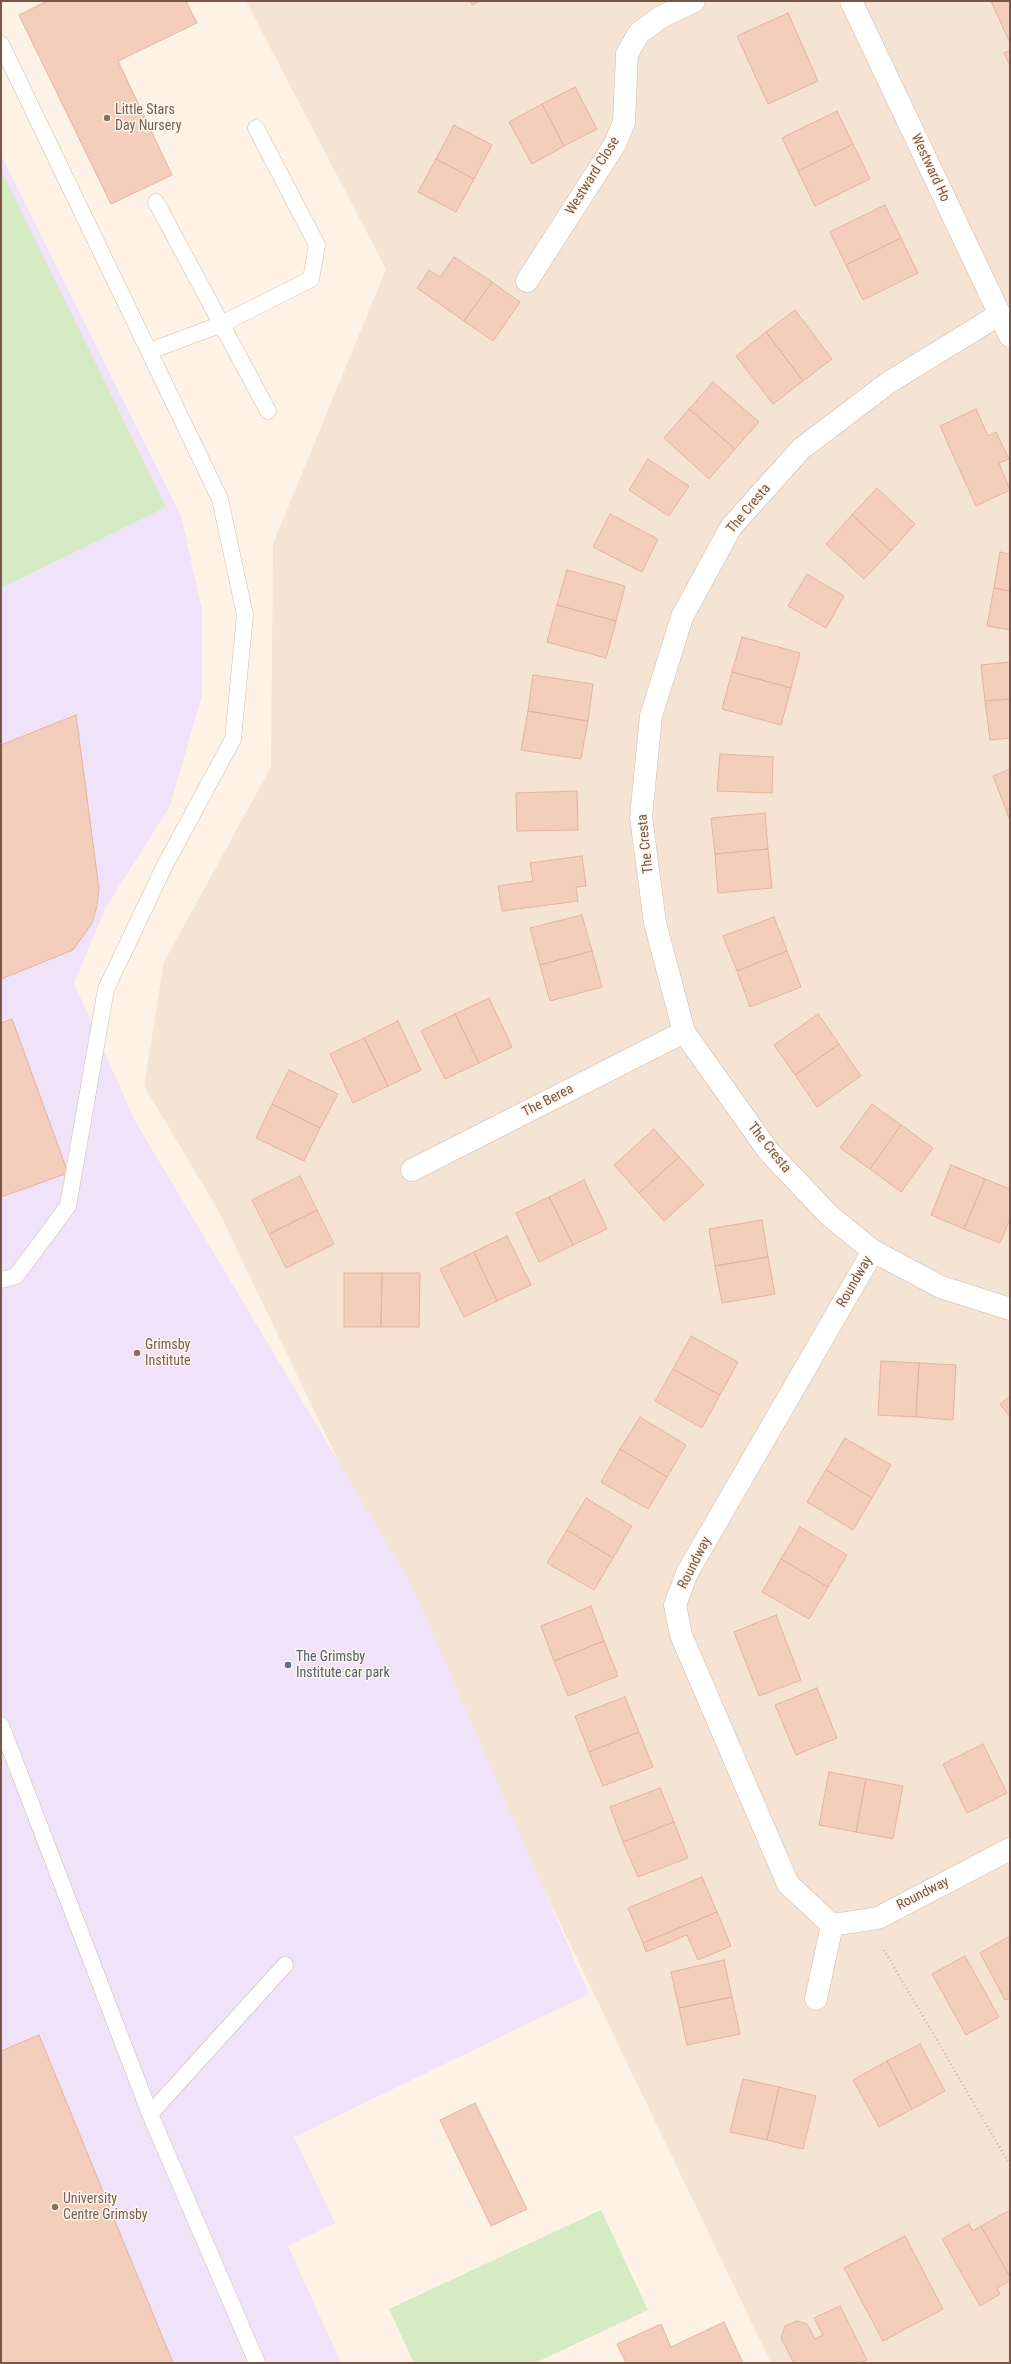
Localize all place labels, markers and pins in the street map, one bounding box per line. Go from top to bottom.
place label: Little Stars Day Nursery [115,102,182,134]
marker: Little Stars Day Nursery [102,113,112,123]
place label: Grimsby Institute [145,1337,191,1370]
marker: Grimsby Institute [132,1348,142,1358]
place label: The Grimsby Institute car park [296,1649,390,1682]
marker: The Grimsby Institute car park [283,1660,293,1670]
place label: University Centre Grimsby [63,2191,148,2224]
marker: University Centre Grimsby [50,2202,60,2212]

